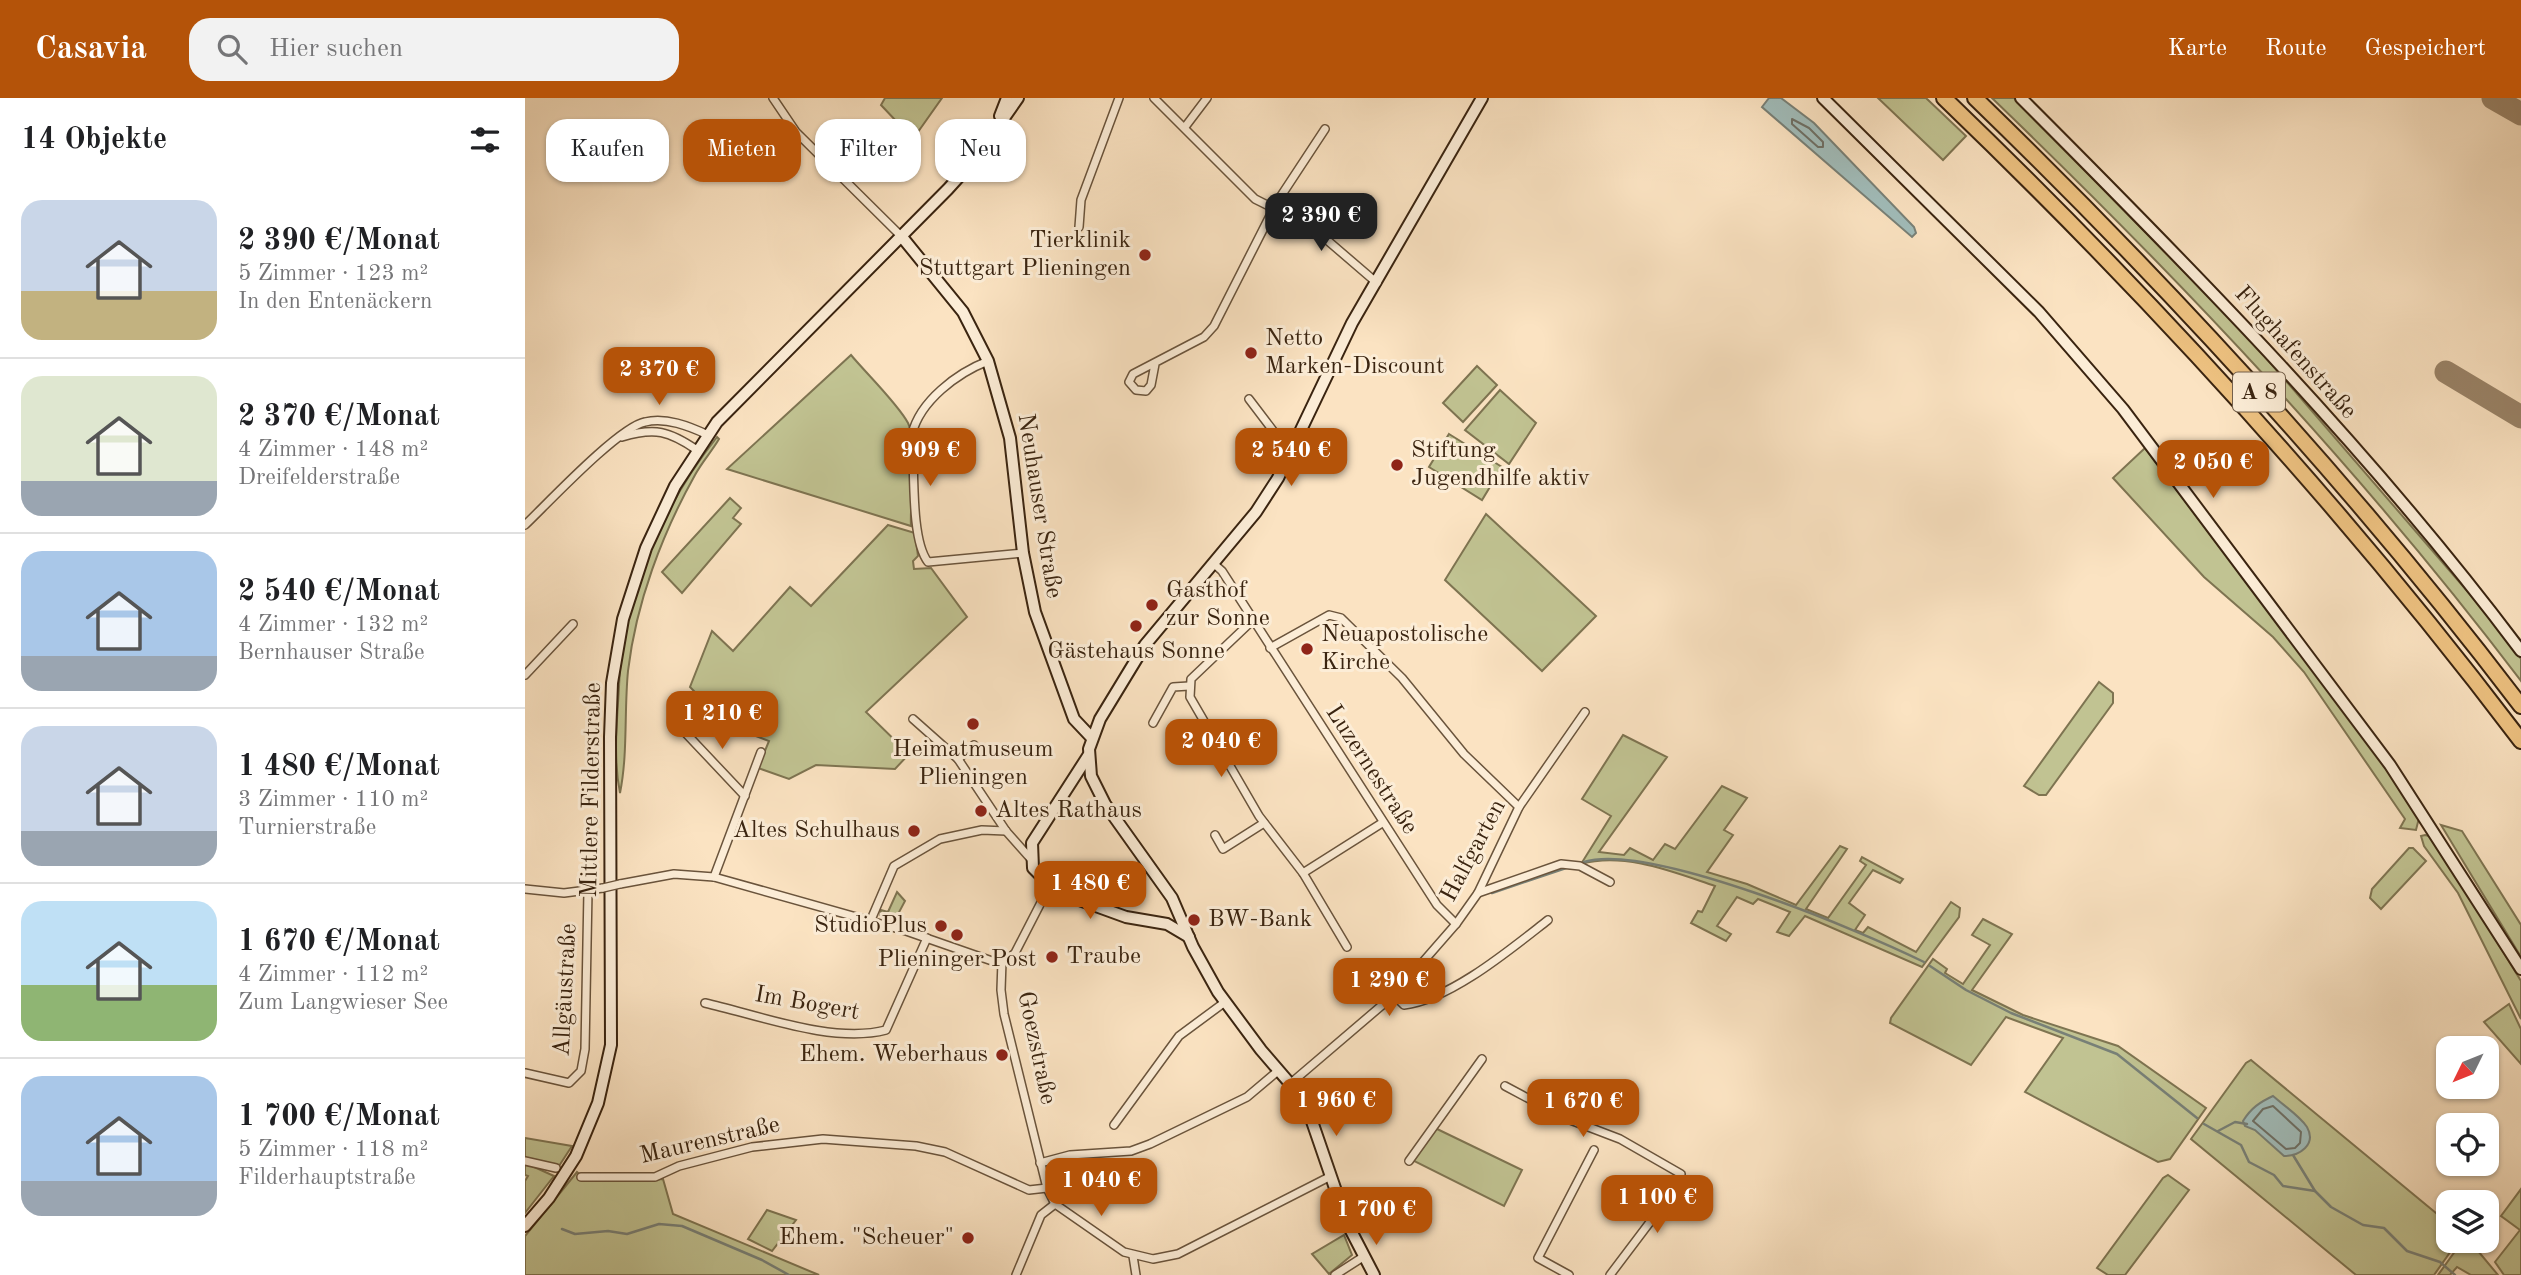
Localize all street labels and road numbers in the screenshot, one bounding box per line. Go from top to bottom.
street label: Flughafenstraße [2229,282,2361,424]
road number: A 8 [2233,372,2285,412]
street label: Neuhauser Straße [1013,412,1065,600]
street label: Mittlere Filderstraße [578,682,606,898]
street label: Luzernestraße [1320,701,1422,839]
street label: Halfgarten [1437,796,1511,906]
street label: Allgäustraße [551,923,581,1057]
street label: Im Bogert [753,983,861,1025]
street label: Goezstraße [1012,989,1060,1107]
street label: Maurenstraße [638,1113,782,1169]

